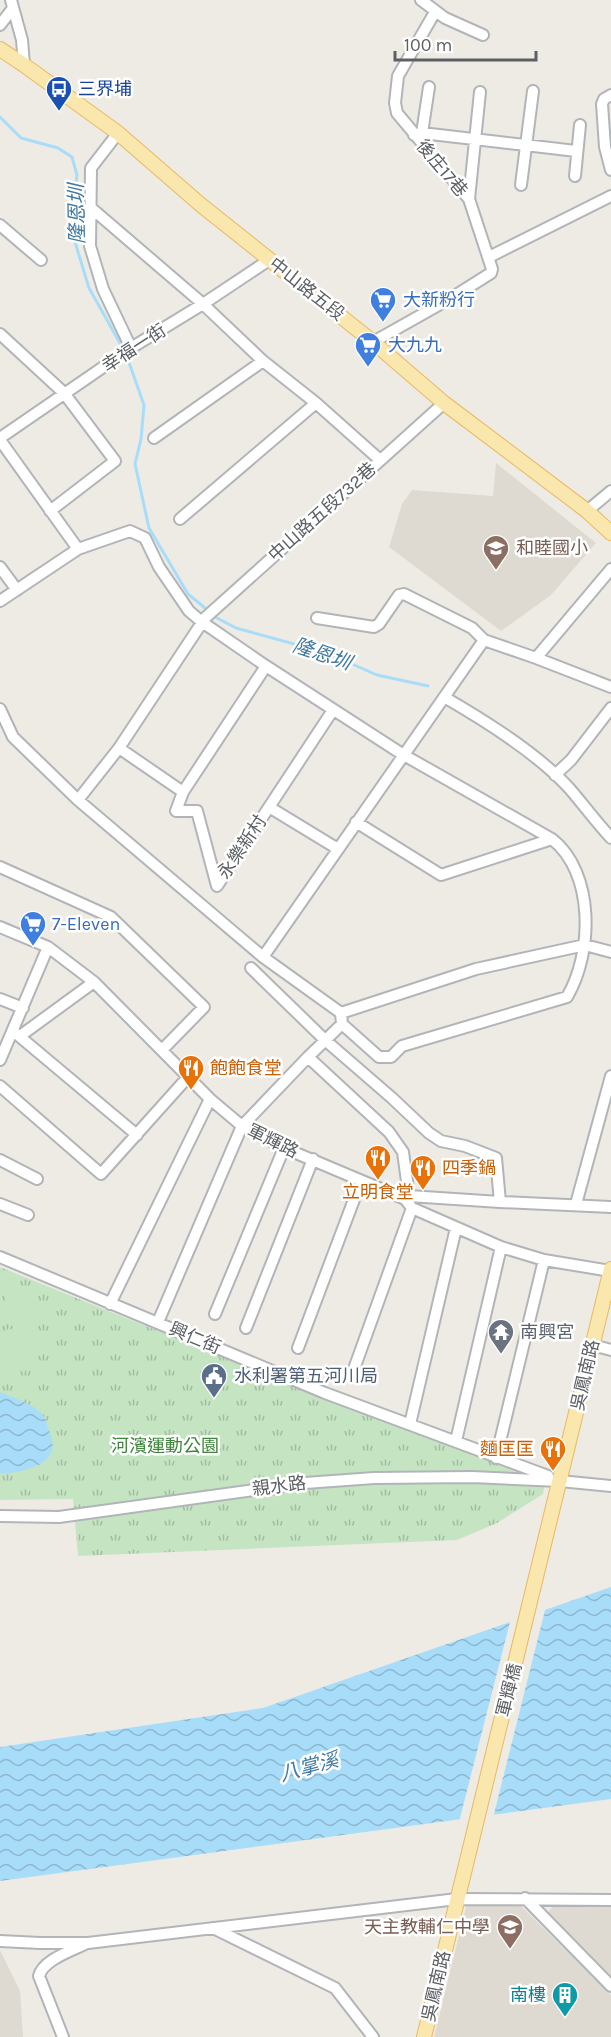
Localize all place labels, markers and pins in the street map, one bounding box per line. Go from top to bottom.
bus stop icon: 三界埔 [44,74,74,112]
place label: 三界埔 [78,78,132,100]
supermarket icon: 大新粉行 [368,285,398,323]
place label: 大新粉行 [403,289,475,311]
supermarket icon: 大九九 [353,330,383,368]
place label: 大九九 [388,334,442,356]
school or university icon: 和睦國小 [481,533,511,571]
place label: 和睦國小 [516,537,588,559]
supermarket icon: 7-Eleven [18,909,48,947]
place label: 7-Eleven [52,913,120,935]
restaurant icon: 飽飽食堂 [176,1053,206,1091]
place label: 飽飽食堂 [210,1057,282,1079]
restaurant icon: 立明食堂 [363,1143,393,1181]
restaurant icon: 四季鍋 [408,1153,438,1191]
place label: 四季鍋 [442,1157,496,1179]
place label: 立明食堂 [342,1181,414,1203]
temple icon: 南興宮 [486,1317,516,1355]
place label: 南興宮 [520,1321,574,1343]
public building icon: 水利署第五河川局 [199,1361,229,1399]
place label: 水利署第五河川局 [234,1365,378,1387]
restaurant icon: 麵匡匡 [538,1434,568,1472]
place label: 麵匡匡 [480,1438,534,1460]
school or university icon: 天主教輔仁中學 [495,1912,525,1950]
place label: 天主教輔仁中學 [364,1916,490,1938]
building icon: 南樓 [550,1980,580,2018]
place label: 南樓 [510,1984,546,2006]

